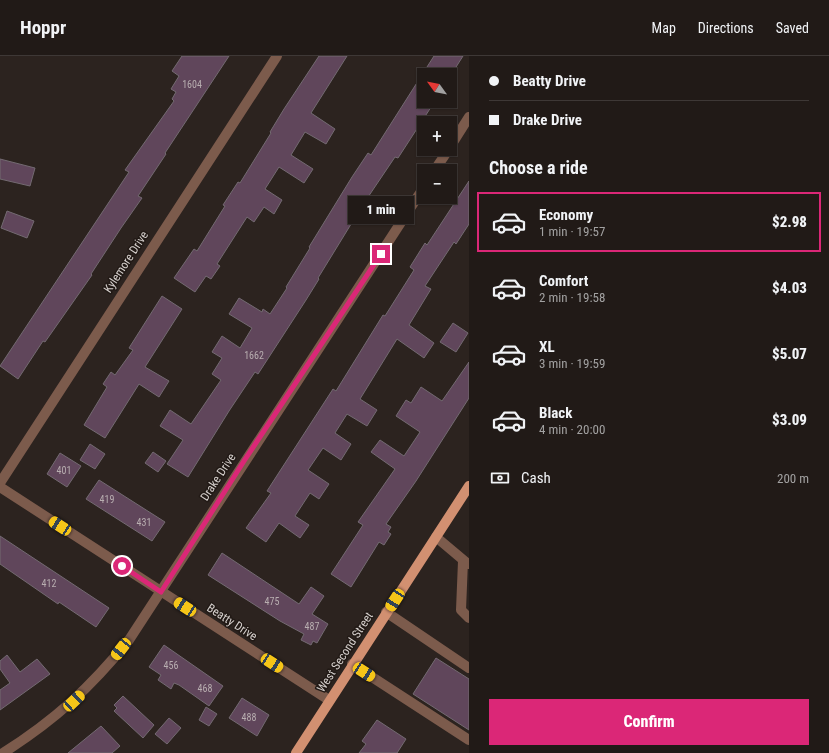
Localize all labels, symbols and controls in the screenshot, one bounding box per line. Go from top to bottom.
text: Hoppr [20,16,66,39]
text: Map [652,20,676,36]
text: Directions [698,20,754,36]
text: Saved [776,20,809,36]
north arrow [417,68,457,108]
map controls [417,68,457,204]
text: Beatty Drive [513,72,586,90]
house number: 1604 [182,79,202,90]
text: Drake Drive [513,111,582,129]
button: + [417,116,457,156]
text: Choose a ride [489,157,588,178]
button: − [417,164,457,204]
callout: 1 min [348,196,414,224]
text: 1 min [367,202,395,217]
icon: car [491,204,527,240]
text: Economy [539,206,593,224]
text: $2.98 [772,213,807,231]
text: 1 min · 19:57 [539,224,605,239]
street label: Kylemore Drive [101,228,151,295]
route end [372,245,390,263]
icon: car [491,270,527,306]
text: Comfort [539,272,588,290]
text: $4.03 [772,279,807,297]
text: 2 min · 19:58 [539,290,605,305]
icon: car [491,336,527,372]
text: XL [539,338,555,356]
text: $5.07 [772,345,807,363]
house number: 1662 [244,350,264,361]
text: 3 min · 19:59 [539,356,605,371]
icon: car [491,402,527,438]
text: Black [539,404,572,422]
text: $3.09 [772,411,807,429]
text: 4 min · 20:00 [539,422,605,437]
street label: Drake Drive [198,450,239,503]
house number: 401 [57,465,71,476]
icon: cash [489,467,511,489]
text: Cash [521,469,551,487]
text: 200 m [777,471,809,486]
house number: 419 [100,494,114,505]
car [47,514,73,538]
house number: 431 [137,517,151,528]
route start [113,557,131,575]
house number: 412 [42,578,56,589]
car [383,587,407,613]
car [172,595,198,619]
house number: 475 [265,596,279,607]
street label: Beatty Drive [204,601,260,644]
street label: West Second Street [314,609,376,695]
house number: 487 [305,621,319,632]
car [109,636,133,662]
car [259,651,285,675]
house number: 456 [164,660,178,671]
car [351,660,377,684]
house number: 468 [198,683,212,694]
car [61,688,87,714]
button: Confirm [489,699,809,745]
house number: 488 [242,712,256,723]

